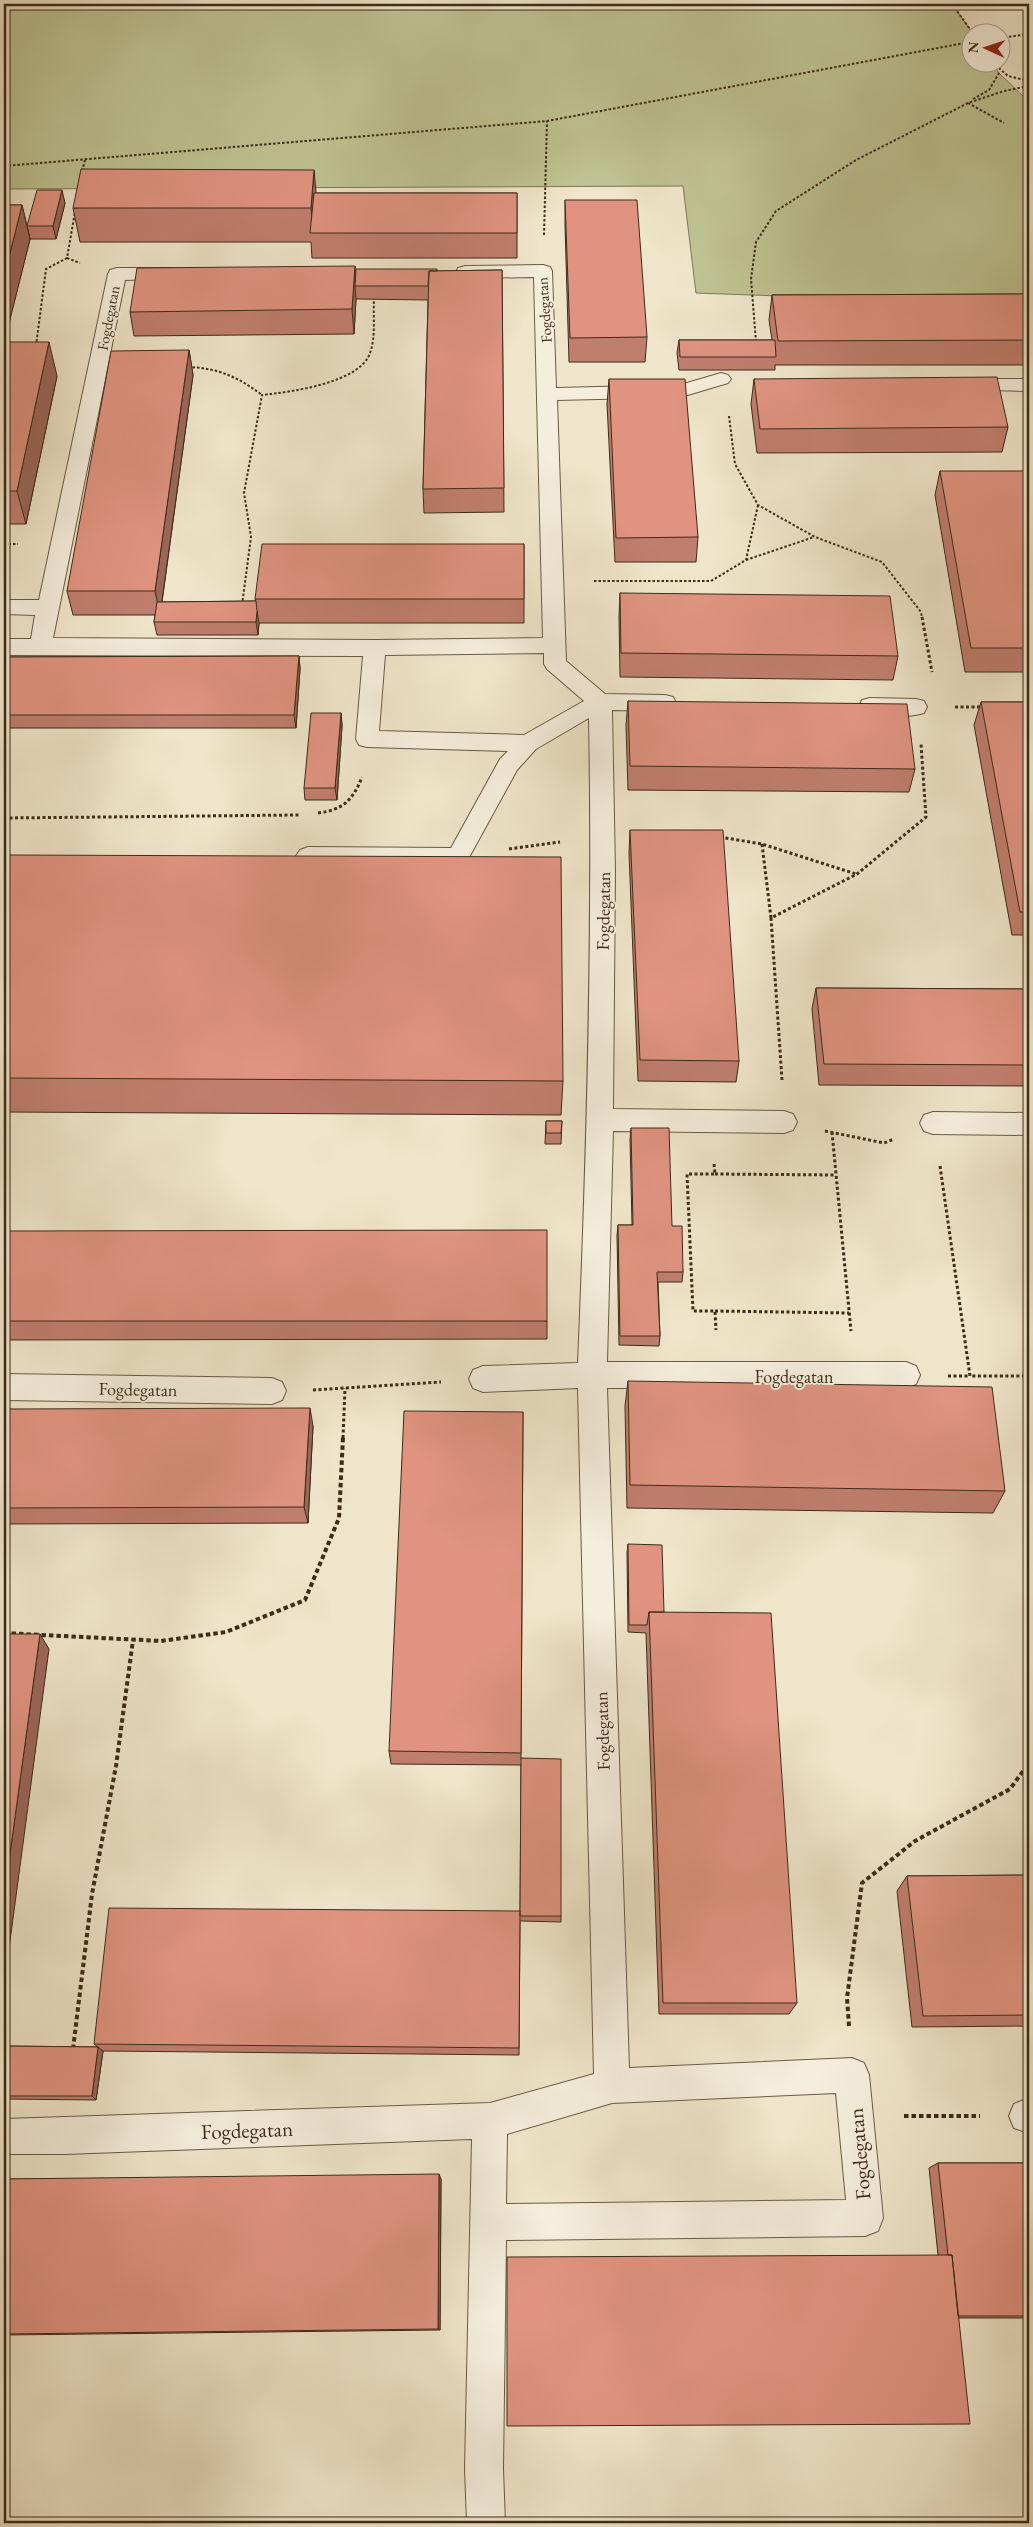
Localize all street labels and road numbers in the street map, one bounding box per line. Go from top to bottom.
street label: Fogdegatan [532,276,556,343]
street label: Fogdegatan [92,284,124,352]
street label: Fogdegatan [591,871,615,951]
street label: Fogdegatan [755,1365,834,1388]
street label: Fogdegatan [98,1377,178,1401]
street label: Fogdegatan [589,1691,615,1771]
street label: Fogdegatan [842,2107,876,2201]
street label: Fogdegatan [201,2115,293,2145]

